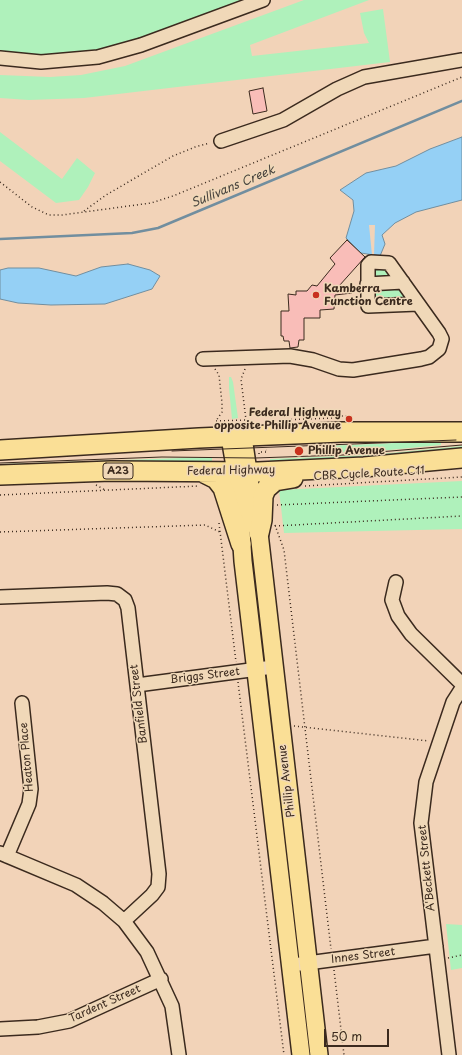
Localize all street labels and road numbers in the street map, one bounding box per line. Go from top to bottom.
road number: A23 [103,463,133,479]
street label: Federal Highway [187,464,275,478]
street label: CBR Cycle Route C11 [313,465,425,483]
street label: Banfield Street [128,664,150,744]
street label: Briggs Street [169,665,241,687]
street label: Heaton Place [17,722,37,792]
street label: Phillip Avenue [276,744,298,818]
street label: A'Beckett Street [416,824,438,912]
street label: Innes Street [330,946,396,966]
street label: Tardent Street [67,982,143,1026]

